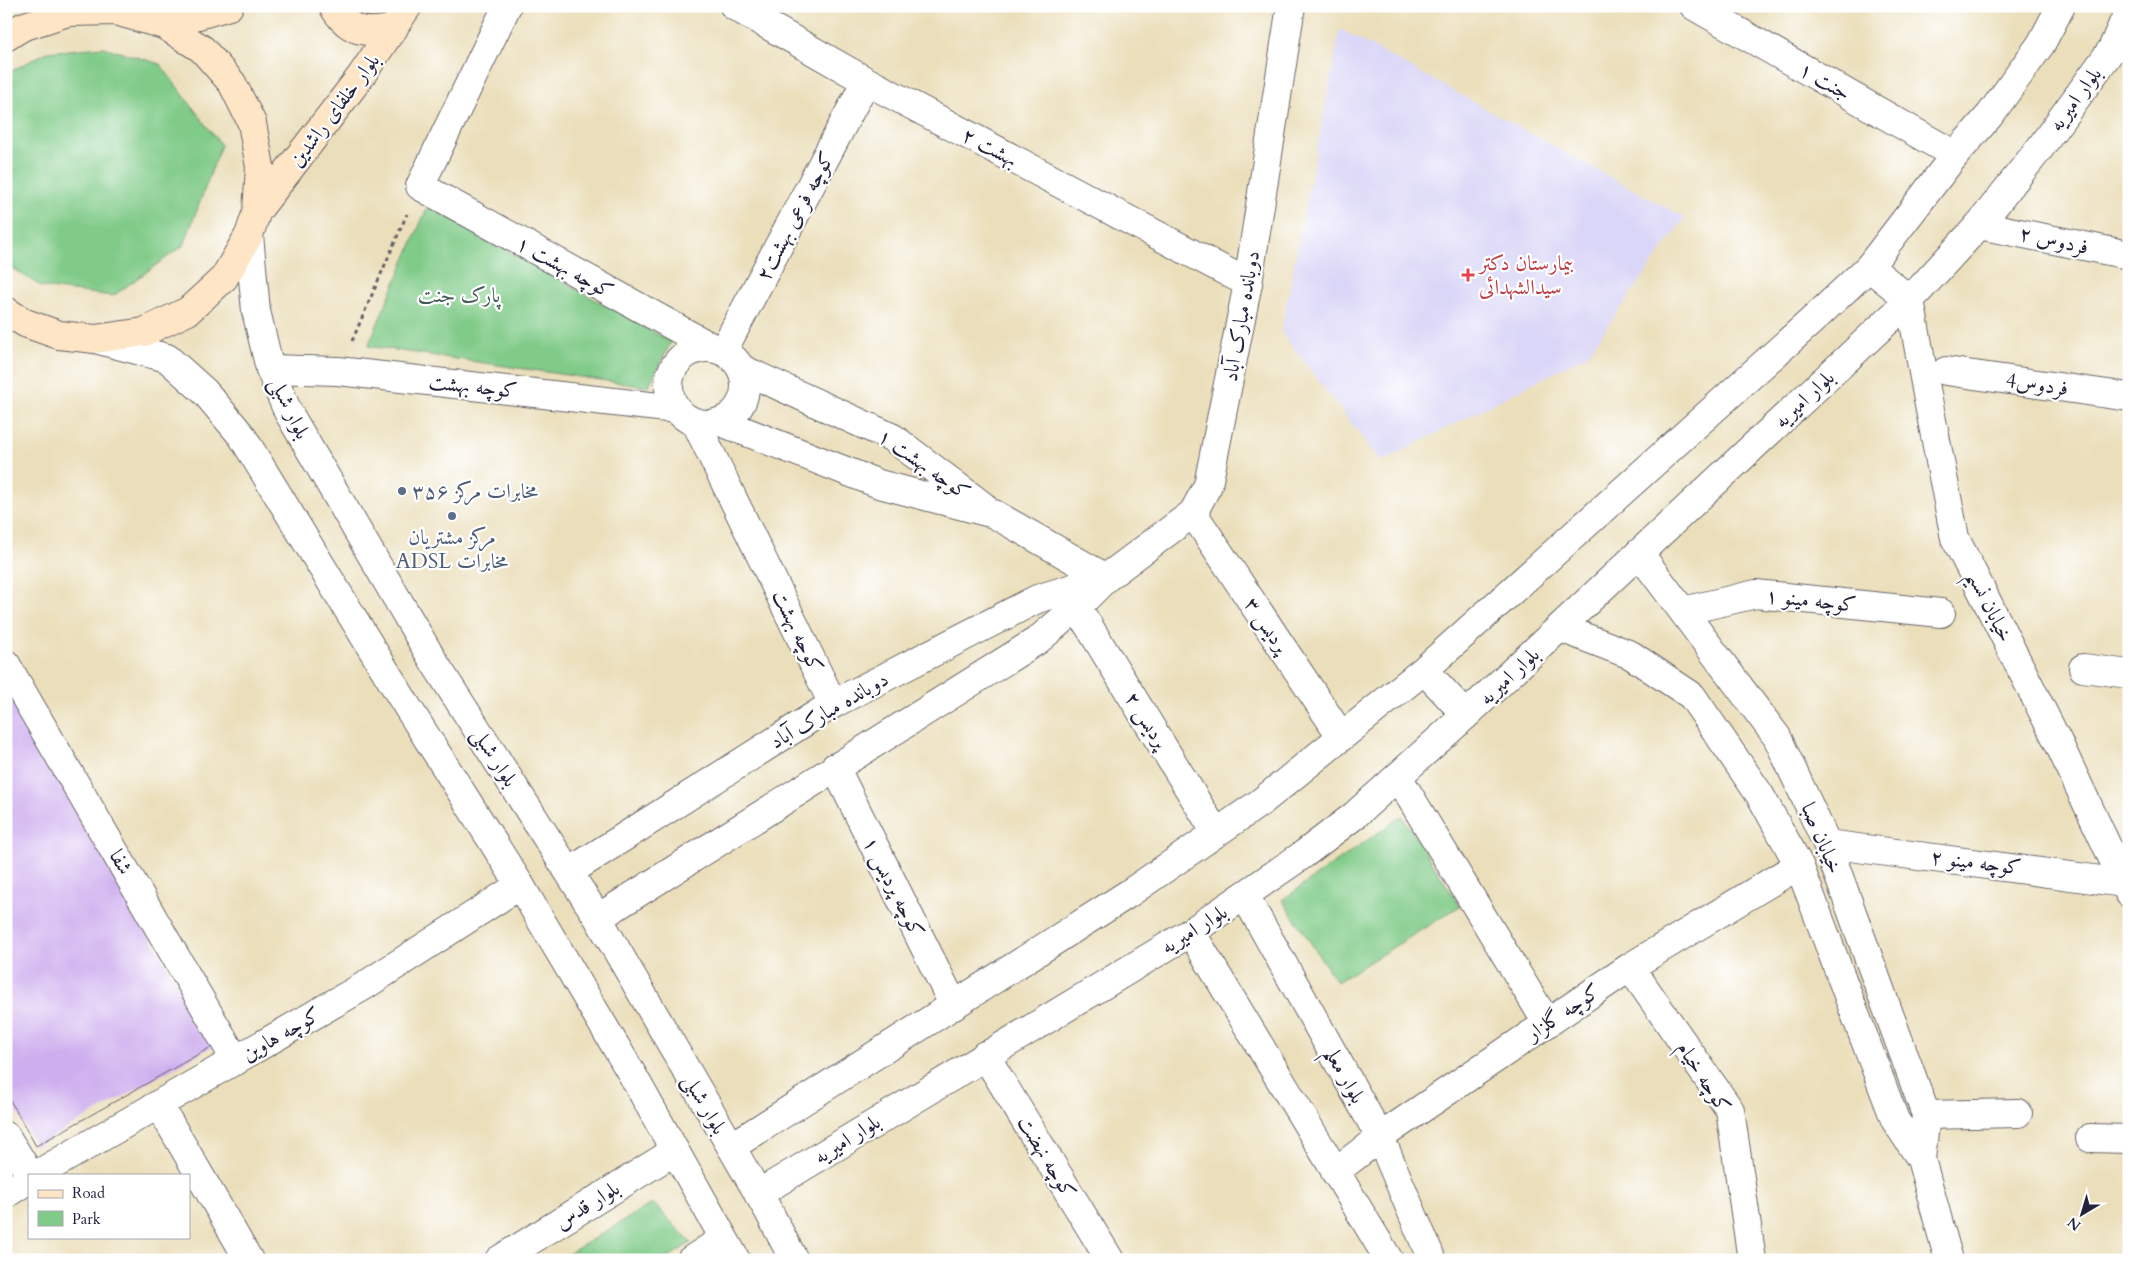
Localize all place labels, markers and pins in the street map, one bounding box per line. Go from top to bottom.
place label: بیمارستان دکتر سیدالشهدائی [1477,249,1574,302]
marker: بیمارستان دکتر سیدالشهدائی [1461,268,1475,282]
place label: مخابرات مرکز ۳۵۶ [412,477,539,506]
marker: مخابرات مرکز ۳۵۶ [396,485,408,497]
marker: مرکز مشتریان ADSL مخابرات [446,510,458,522]
place label: مرکز مشتریان ADSL مخابرات [396,523,508,576]

